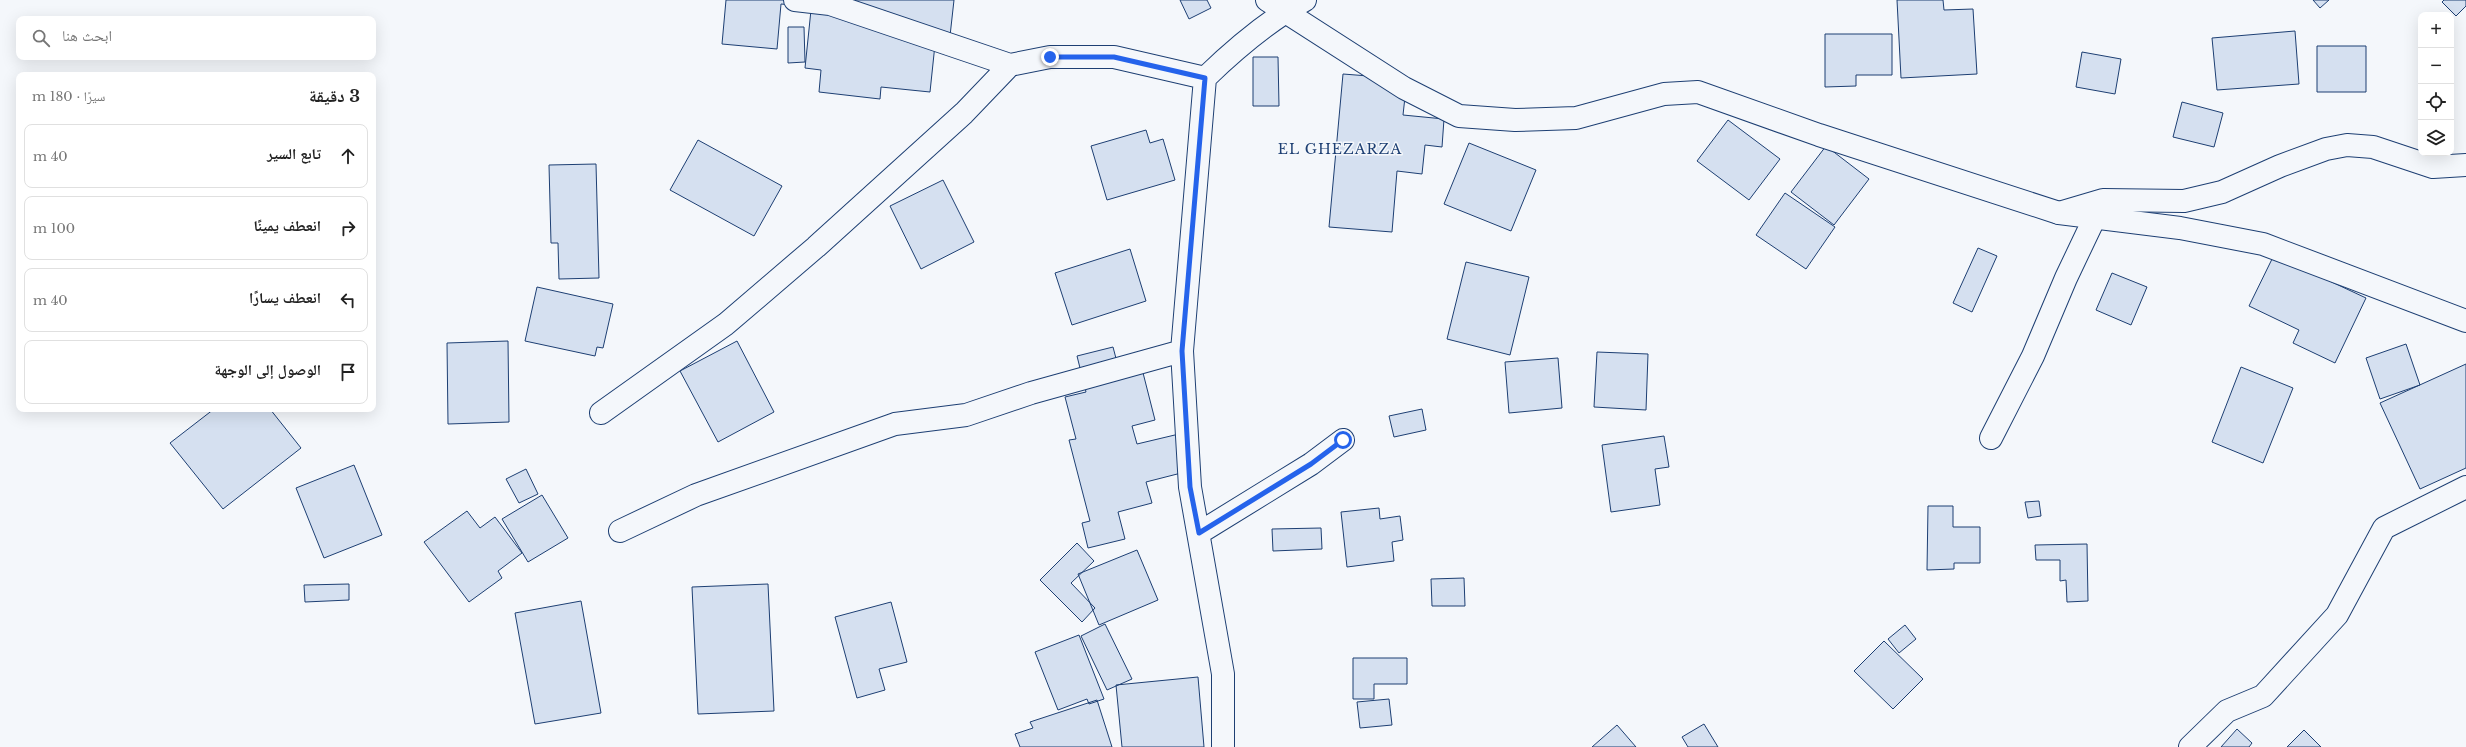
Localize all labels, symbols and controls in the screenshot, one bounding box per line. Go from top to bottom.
map controls [2418,12,2454,156]
button: + [2418,12,2454,48]
search box [16,16,376,60]
text: ابحث هنا [62,26,112,45]
icon: search [30,27,52,49]
route end [1041,48,1059,66]
button: − [2418,48,2454,84]
button: locate [2418,84,2454,120]
text: 3 دقيقة [309,86,360,107]
text: سيرًا · 180 m [32,88,105,105]
button: layers [2418,120,2454,156]
district label: EL GHEZARZA [1278,140,1402,158]
text: تابع السير [267,144,321,163]
icon: ahead [337,145,359,167]
text: 40 m [33,148,68,165]
text: انعطف يمينًا [253,216,321,235]
icon: right [337,217,359,239]
text: 100 m [33,220,75,237]
text: انعطف يسارًا [249,288,321,307]
icon: left [337,289,359,311]
text: 40 m [33,292,68,309]
text: الوصول إلى الوجهة [214,360,321,379]
icon: arrive [337,361,359,383]
route start [1334,431,1352,449]

